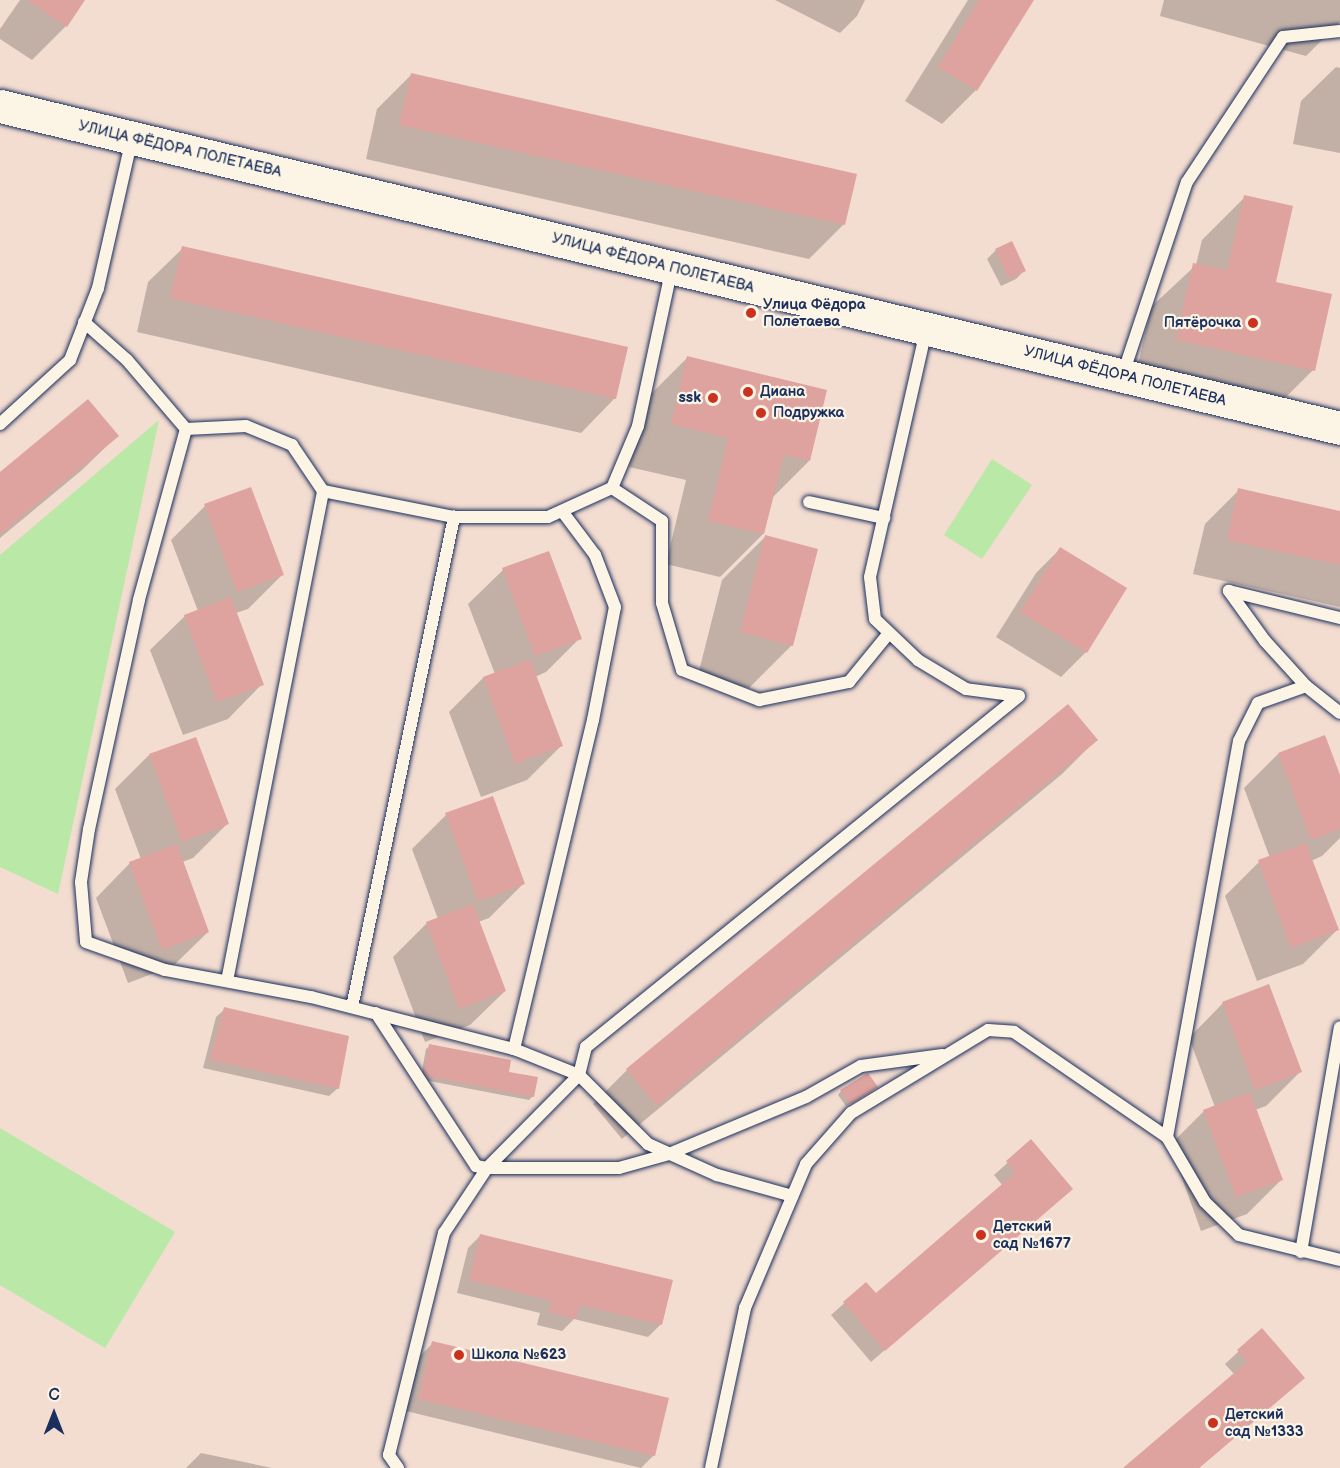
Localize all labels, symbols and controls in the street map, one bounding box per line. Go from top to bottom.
street label: УЛИЦА ФЁДОРА ПОЛЕТАЕВА [77,117,283,181]
street label: УЛИЦА ФЁДОРА ПОЛЕТАЕВА [550,229,756,297]
place label: Улица Фёдора Полетаева [763,295,865,330]
marker: Улица Фёдора Полетаева [744,306,758,320]
place label: Пятёрочка [1164,314,1241,332]
marker: Пятёрочка [1246,316,1260,330]
street label: УЛИЦА ФЁДОРА ПОЛЕТАЕВА [1022,342,1228,410]
place label: Диана [760,383,805,401]
marker: Диана [741,385,755,399]
place label: ssk [678,389,701,407]
marker: ssk [706,391,720,405]
place label: Подружка [773,404,844,422]
marker: Подружка [754,406,768,420]
place label: Детский сад №1677 [993,1217,1071,1252]
marker: Детский сад №1677 [974,1228,988,1242]
place label: Школа №623 [471,1346,566,1364]
marker: Школа №623 [452,1348,466,1362]
north arrow [24,1384,84,1444]
text: С [48,1386,60,1405]
place label: Детский сад №1333 [1225,1405,1304,1440]
marker: Детский сад №1333 [1206,1416,1220,1430]

